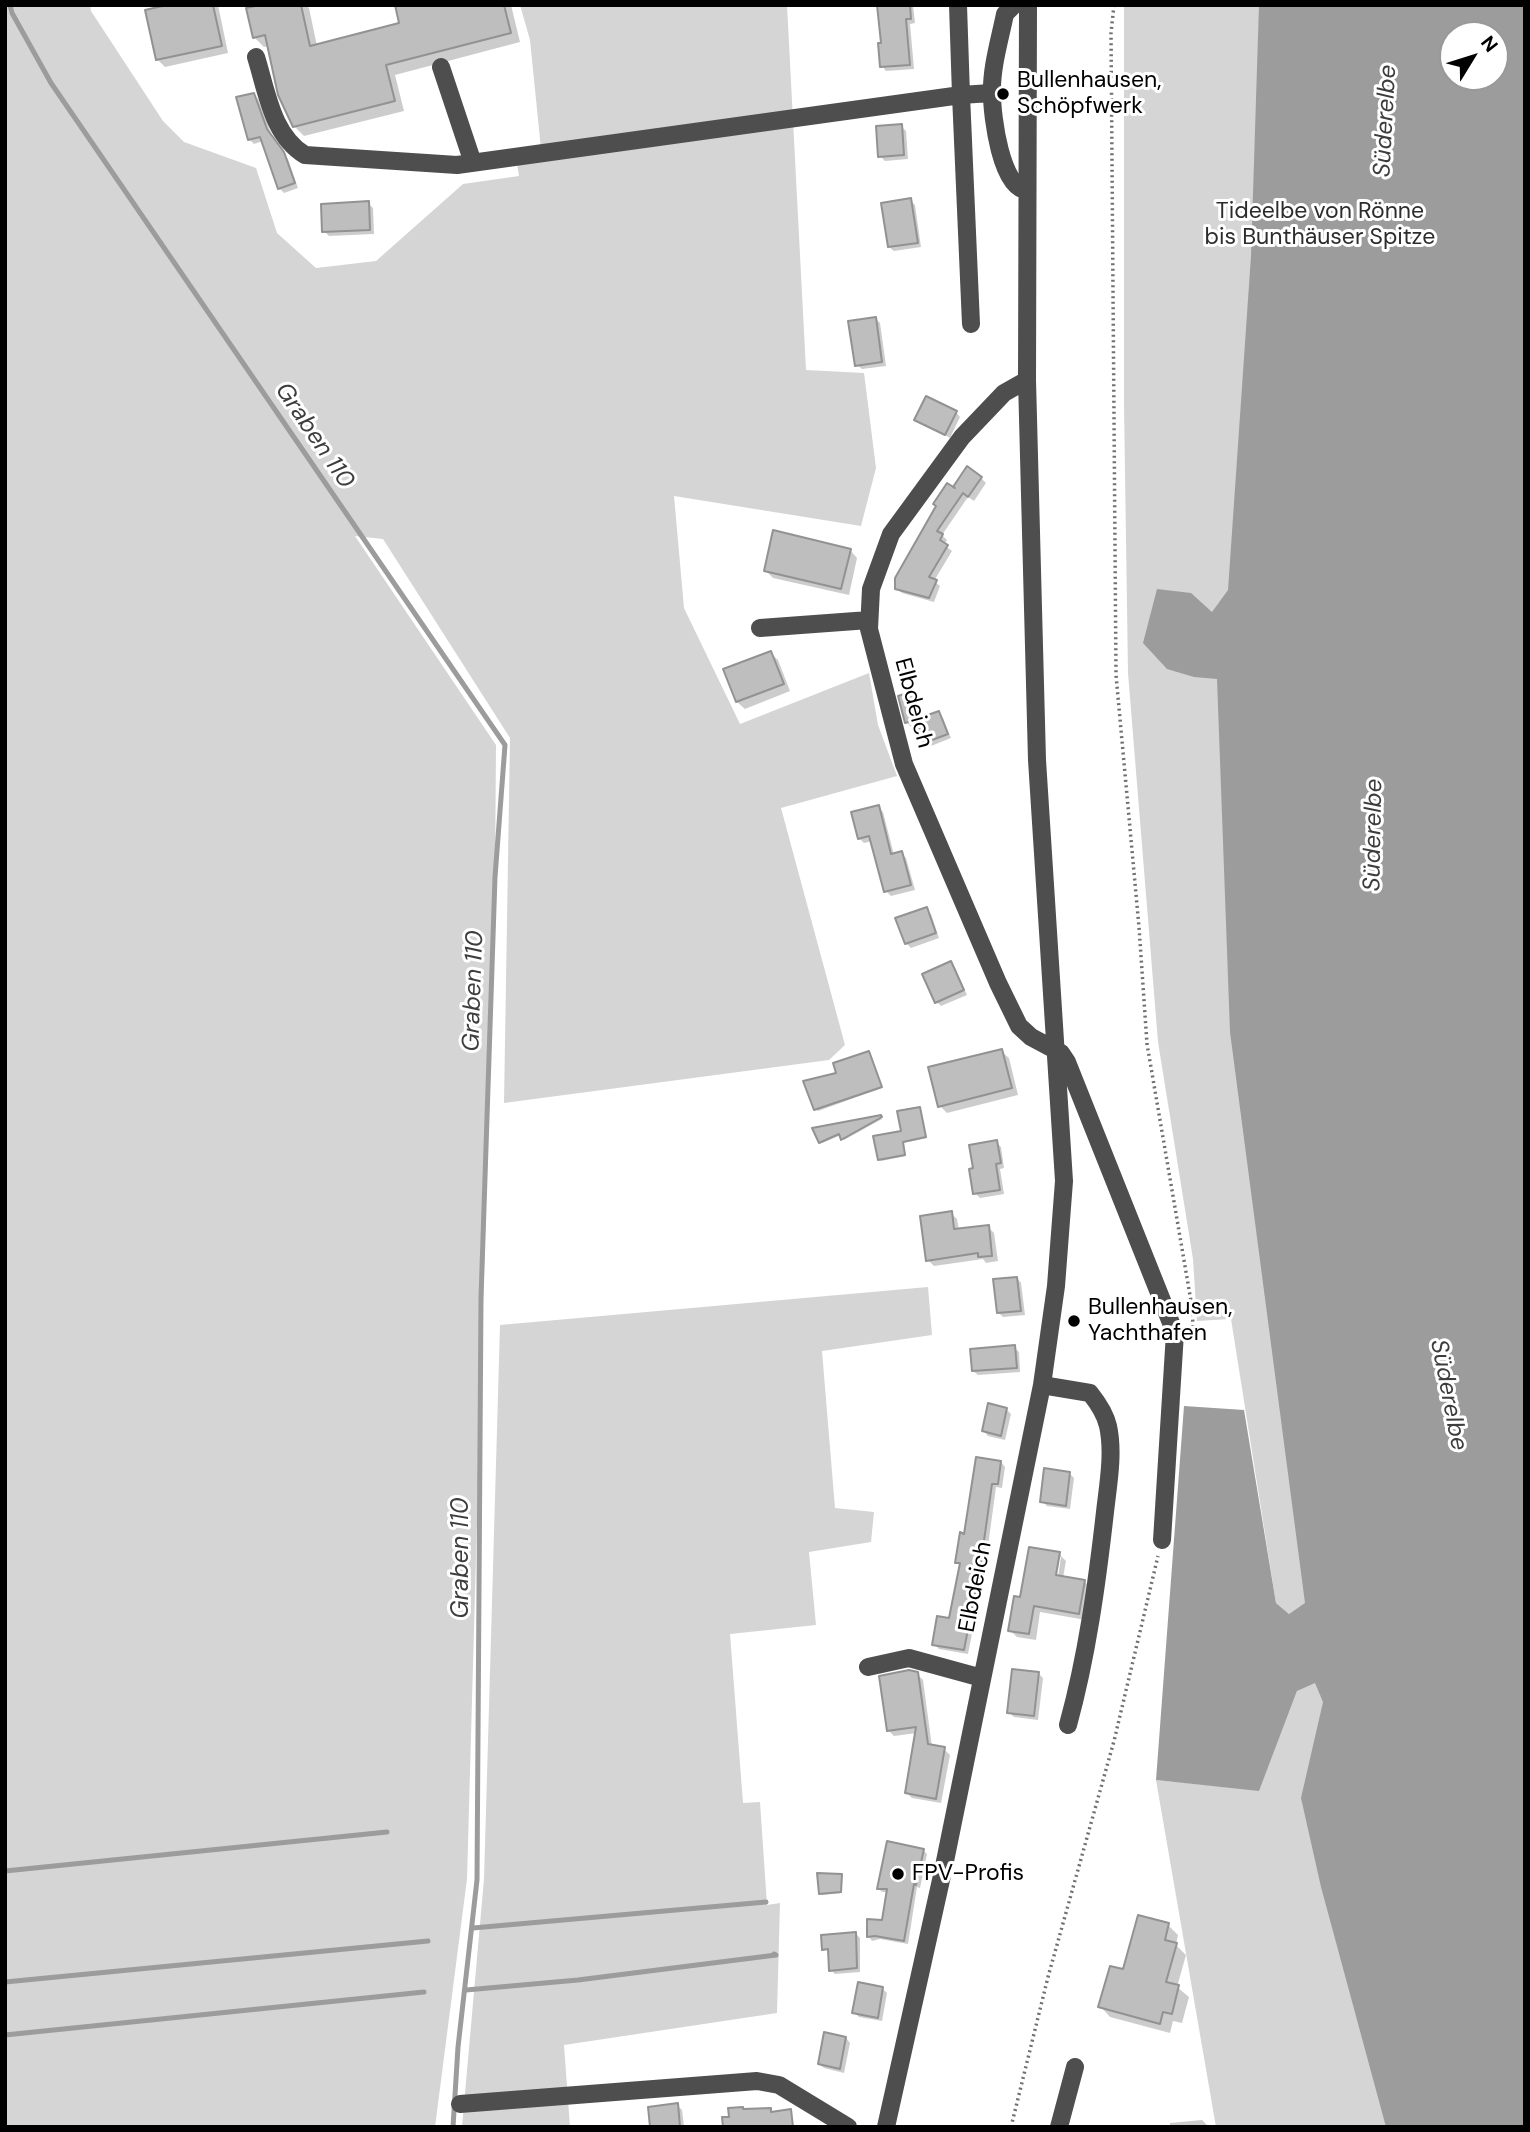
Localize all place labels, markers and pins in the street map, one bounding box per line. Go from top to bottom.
place label: Bullenhausen, Schöpfwerk [1017,67,1161,121]
marker: Bullenhausen, Schöpfwerk [995,86,1011,102]
place label: Bullenhausen, Yachthafen [1088,1294,1232,1348]
marker: Bullenhausen, Yachthafen [1066,1313,1082,1329]
place label: FPV-Profis [912,1860,1024,1888]
marker: FPV-Profis [890,1866,906,1882]

